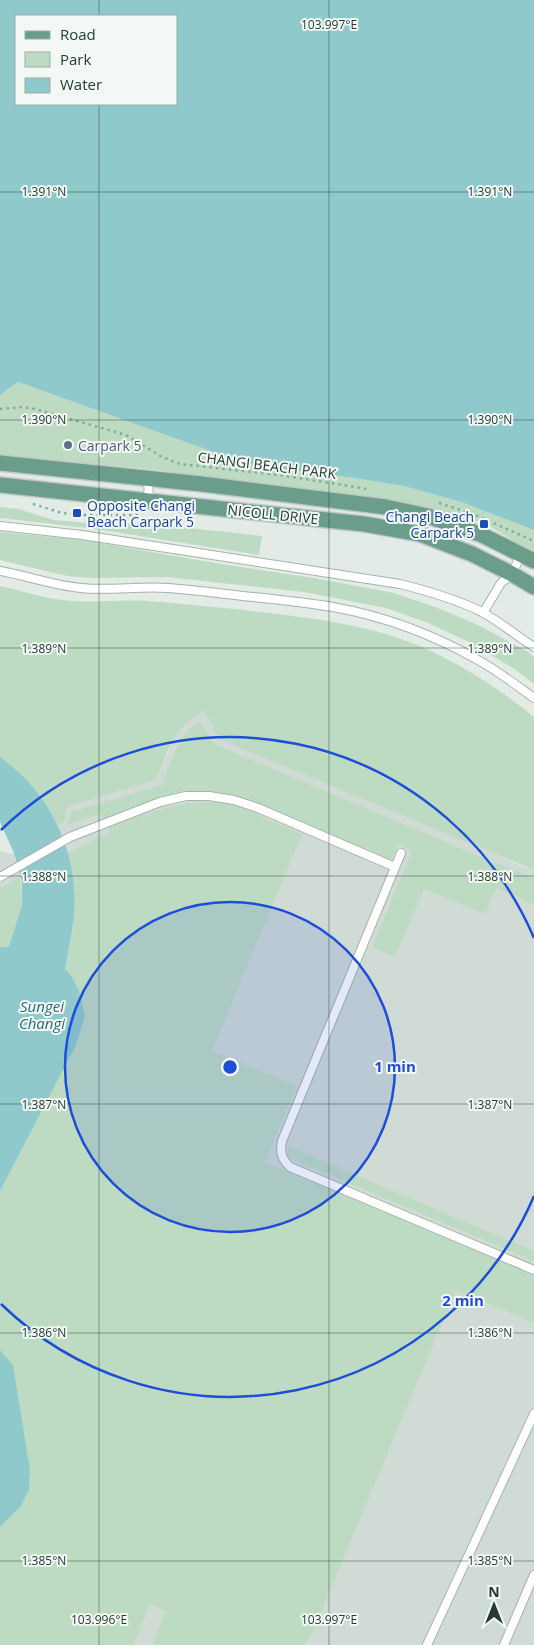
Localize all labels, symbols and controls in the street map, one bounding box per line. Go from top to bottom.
legend [15,15,178,105]
text: 103.997°E [301,16,357,33]
text: Road [60,24,96,44]
text: Park [60,49,91,69]
text: Water [60,74,102,94]
text: 1.391°N [22,183,66,200]
text: 1.391°N [468,183,512,200]
text: 1.390°N [22,411,66,428]
text: 1.390°N [468,411,512,428]
place label: Carpark 5 [78,436,141,455]
marker: Carpark 5 [62,439,74,451]
street label: CHANGI BEACH PARK [197,447,338,483]
place label: Opposite Changi Beach Carpark 5 [87,496,195,531]
street label: NICOLL DRIVE [227,500,319,528]
marker: Opposite Changi Beach Carpark 5 [71,507,83,519]
place label: Changi Beach Carpark 5 [385,507,474,542]
marker: Changi Beach Carpark 5 [478,518,490,530]
text: 1.389°N [22,640,66,657]
text: 1.389°N [468,640,512,657]
text: 1.388°N [22,868,66,885]
text: 1.388°N [468,868,512,885]
water label: Sungei Changi [19,996,65,1033]
text: 1 min [374,1056,416,1076]
centre of rings [221,1058,239,1076]
text: 1.387°N [22,1096,66,1113]
text: 1.387°N [468,1096,512,1113]
text: 2 min [442,1290,484,1310]
text: 1.386°N [22,1324,66,1341]
text: 1.386°N [468,1324,512,1341]
text: 1.385°N [22,1552,66,1569]
text: 1.385°N [468,1552,512,1569]
north arrow [469,1580,519,1630]
text: N [488,1582,500,1601]
text: 103.996°E [71,1611,127,1628]
text: 103.997°E [301,1611,357,1628]

